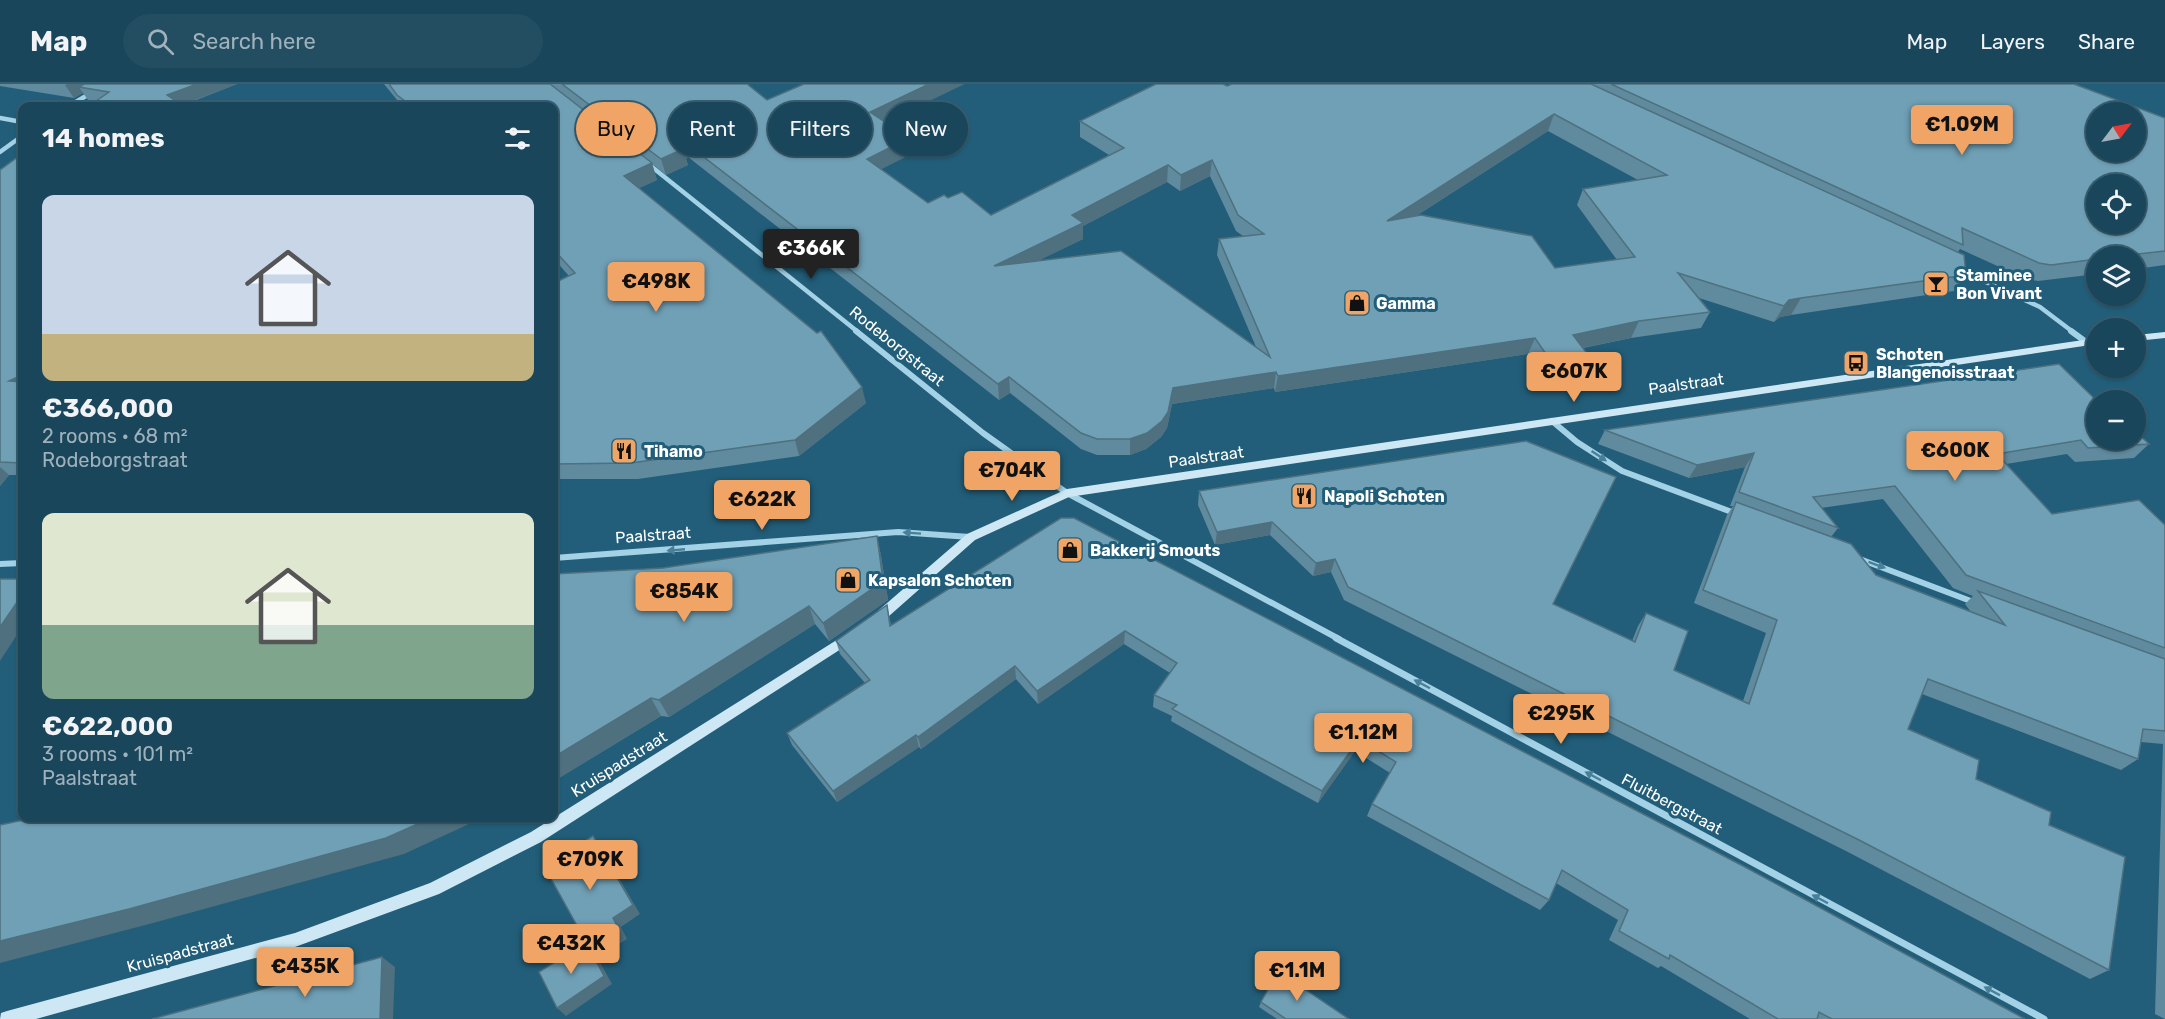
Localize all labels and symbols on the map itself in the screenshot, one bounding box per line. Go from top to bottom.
north arrow [2086,102,2146,162]
pin: €1.09M [1913,105,2011,156]
pin: €366K [769,229,853,280]
pin: €498K [614,262,698,313]
place label: Staminee Bon Vivant [1956,266,2043,303]
bar icon: Staminee Bon Vivant [1921,269,1951,299]
shop icon: Gamma [1342,288,1372,318]
place label: Gamma [1376,294,1436,313]
street label: Rodeborgstraat [846,302,948,390]
place label: Schoten Blangenoisstraat [1876,345,2015,382]
bus stop icon: Schoten Blangenoisstraat [1841,348,1871,378]
pin: €607K [1532,352,1616,403]
street label: Paalstraat [1647,369,1725,399]
pin: €600K [1913,431,1997,482]
restaurant icon: Tihamo [609,436,639,466]
place label: Tihamo [644,442,703,461]
street label: Paalstraat [1167,442,1245,472]
one-way arrow [1590,450,1606,462]
pin: €704K [970,451,1054,502]
pin: €622K [720,480,804,531]
restaurant icon: Napoli Schoten [1289,481,1319,511]
place label: Napoli Schoten [1324,487,1445,506]
street label: Paalstraat [614,523,692,547]
one-way arrow [903,528,922,538]
shop icon: Bakkerij Smouts [1055,535,1085,565]
place label: Bakkerij Smouts [1090,541,1220,560]
one-way arrow [667,545,686,555]
one-way arrow [1868,561,1886,571]
shop icon: Kapsalon Schoten [833,565,863,595]
place label: Kapsalon Schoten [868,571,1012,590]
pin: €854K [642,572,726,623]
one-way arrow [1413,679,1430,689]
pin: €295K [1519,694,1603,745]
pin: €1.12M [1314,713,1412,764]
street label: Kruispadstraat [568,727,670,801]
street label: Fluitbergstraat [1618,770,1726,838]
one-way arrow [1584,771,1601,781]
pin: €709K [548,840,632,891]
one-way arrow [1812,894,1829,904]
pin: €432K [529,924,613,975]
street label: Kruispadstraat [125,930,235,976]
pin: €435K [263,947,347,998]
pin: €1.1M [1255,951,1339,1002]
one-way arrow [1983,986,2000,996]

